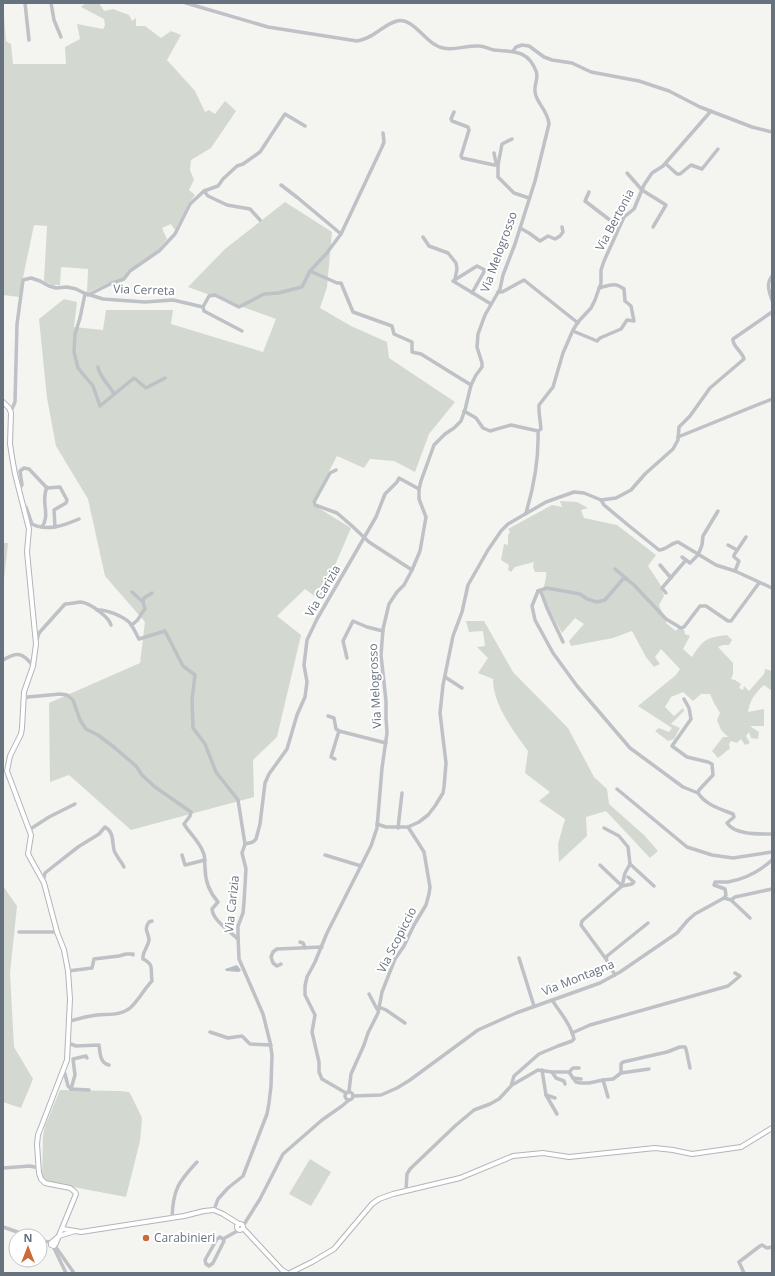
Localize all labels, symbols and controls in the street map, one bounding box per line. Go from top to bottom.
street label: Via Bertonia [591,186,638,254]
street label: Via Melogrosso [476,209,521,295]
street label: Via Cerreta [113,280,175,299]
street label: Via Carizia [301,562,344,620]
street label: Via Melogrosso [364,643,385,729]
street label: Via Carizia [220,874,243,933]
street label: Via Scopiccio [373,904,420,976]
street label: Via Montagna [539,955,617,1000]
north arrow [8,1228,48,1268]
place label: Carabinieri [154,1229,215,1246]
text: N [24,1230,32,1245]
marker: Carabinieri [141,1233,151,1243]

